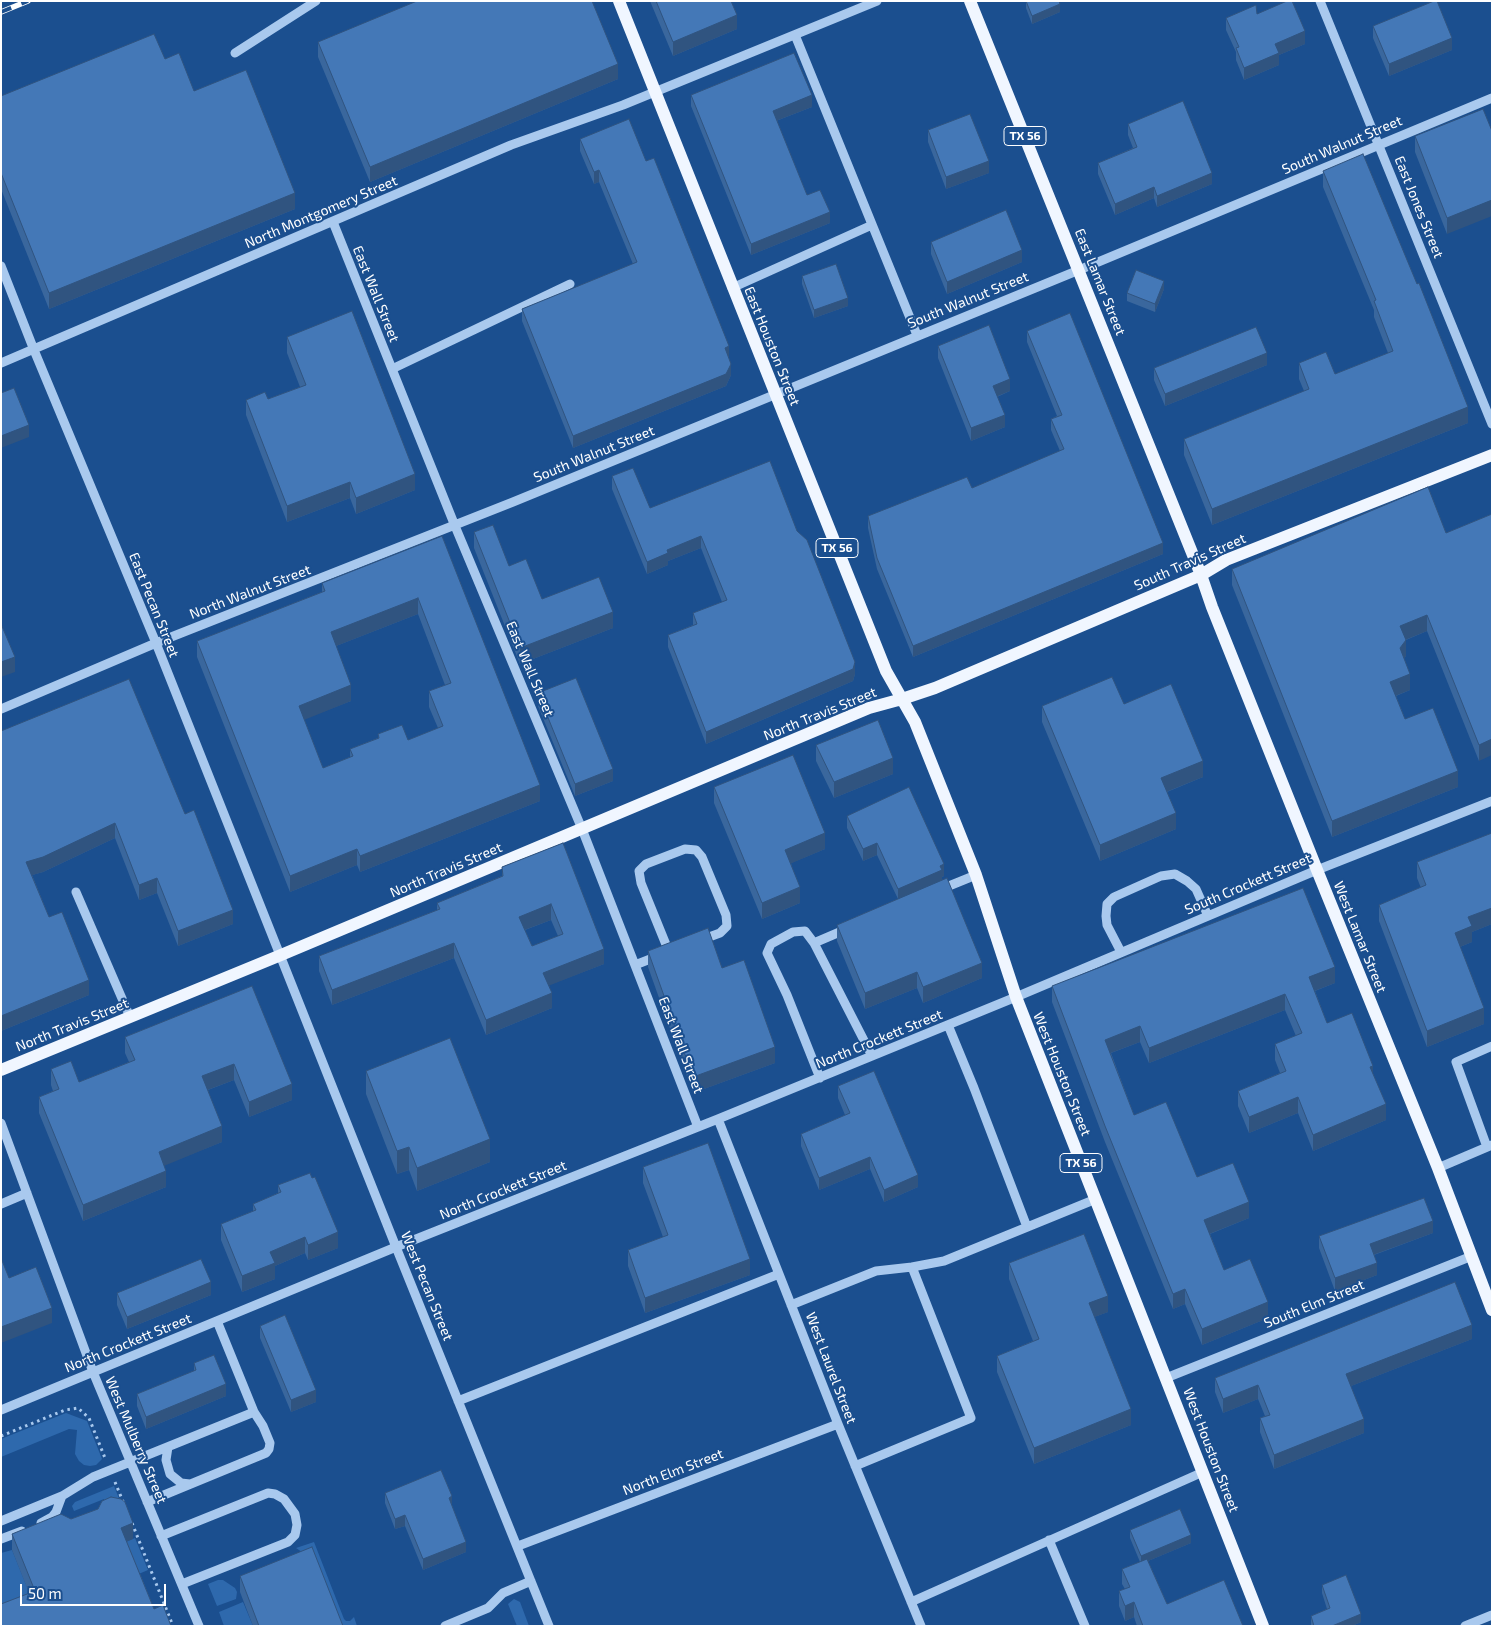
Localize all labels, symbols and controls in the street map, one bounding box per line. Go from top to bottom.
street label: South Walnut Street [1279,112,1405,178]
road number: TX 56 [1004,126,1046,146]
street label: East Jones Street [1391,154,1447,260]
street label: North Montgomery Street [242,172,400,252]
street label: East Lamar Street [1071,226,1129,338]
street label: East Wall Street [349,243,403,345]
street label: South Walnut Street [905,268,1031,332]
street label: East Houston Street [740,284,804,408]
street label: South Walnut Street [531,422,657,486]
street label: South Travis Street [1132,530,1248,594]
road number: TX 56 [816,538,858,558]
street label: East Pecan Street [125,550,183,660]
street label: North Walnut Street [187,561,313,623]
street label: East Wall Street [502,619,558,719]
street label: North Travis Street [761,684,879,744]
street label: North Travis Street [387,839,505,901]
street label: South Crockett Street [1182,850,1314,918]
street label: West Lamar Street [1330,879,1390,995]
street label: East Wall Street [655,994,707,1096]
street label: North Travis Street [13,995,131,1055]
street label: North Crockett Street [813,1006,945,1072]
street label: West Houston Street [1029,1010,1095,1138]
road number: TX 56 [1060,1154,1102,1172]
street label: North Crockett Street [437,1157,569,1223]
street label: West Pecan Street [397,1229,457,1343]
street label: South Elm Street [1261,1276,1367,1332]
street label: North Crockett Street [62,1310,194,1376]
street label: West Laurel Street [802,1310,860,1426]
street label: West Mulberry Street [102,1374,170,1506]
street label: West Houston Street [1180,1385,1242,1515]
street label: North Elm Street [620,1445,726,1499]
scale bar [22,1574,169,1606]
text: 50 m [28,1584,62,1602]

